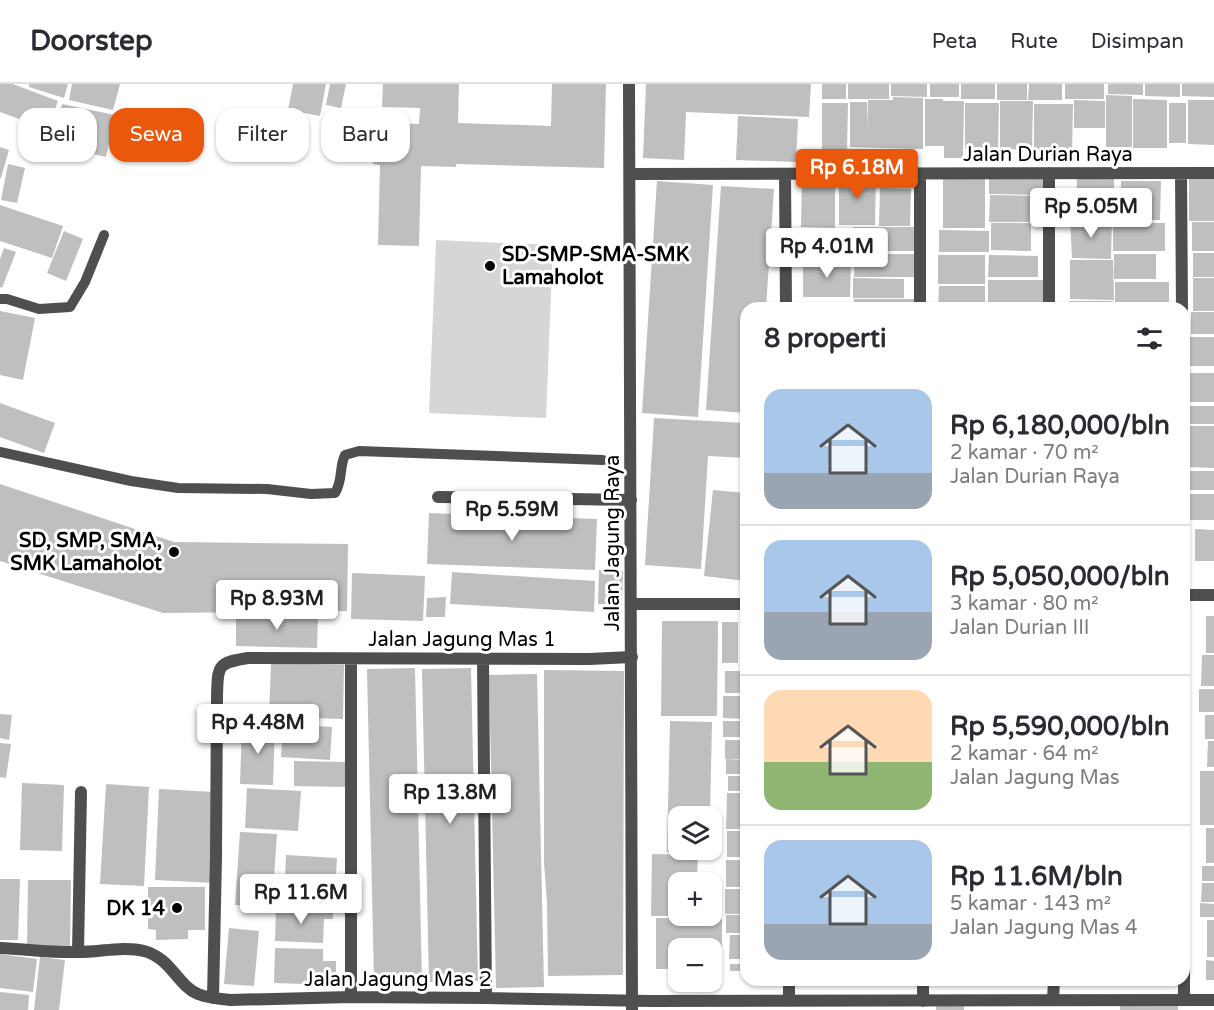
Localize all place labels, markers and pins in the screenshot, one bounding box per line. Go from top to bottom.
pin: Rp 6.18M [795,149,919,200]
pin: Rp 5.05M [1029,188,1153,239]
pin: Rp 4.01M [765,228,889,279]
place label: SD-SMP-SMA-SMK Lamaholot [502,243,690,290]
marker: SD-SMP-SMA-SMK Lamaholot [483,259,497,273]
pin: Rp 5.59M [450,491,574,542]
place label: SD, SMP, SMA, SMK Lamaholot [10,529,162,576]
marker: SD, SMP, SMA, SMK Lamaholot [167,545,181,559]
pin: Rp 8.93M [215,580,339,631]
pin: Rp 4.48M [196,704,320,755]
pin: Rp 13.8M [388,774,512,825]
pin: Rp 11.6M [239,874,363,925]
place label: DK 14 [106,897,165,921]
marker: DK 14 [170,901,184,915]

